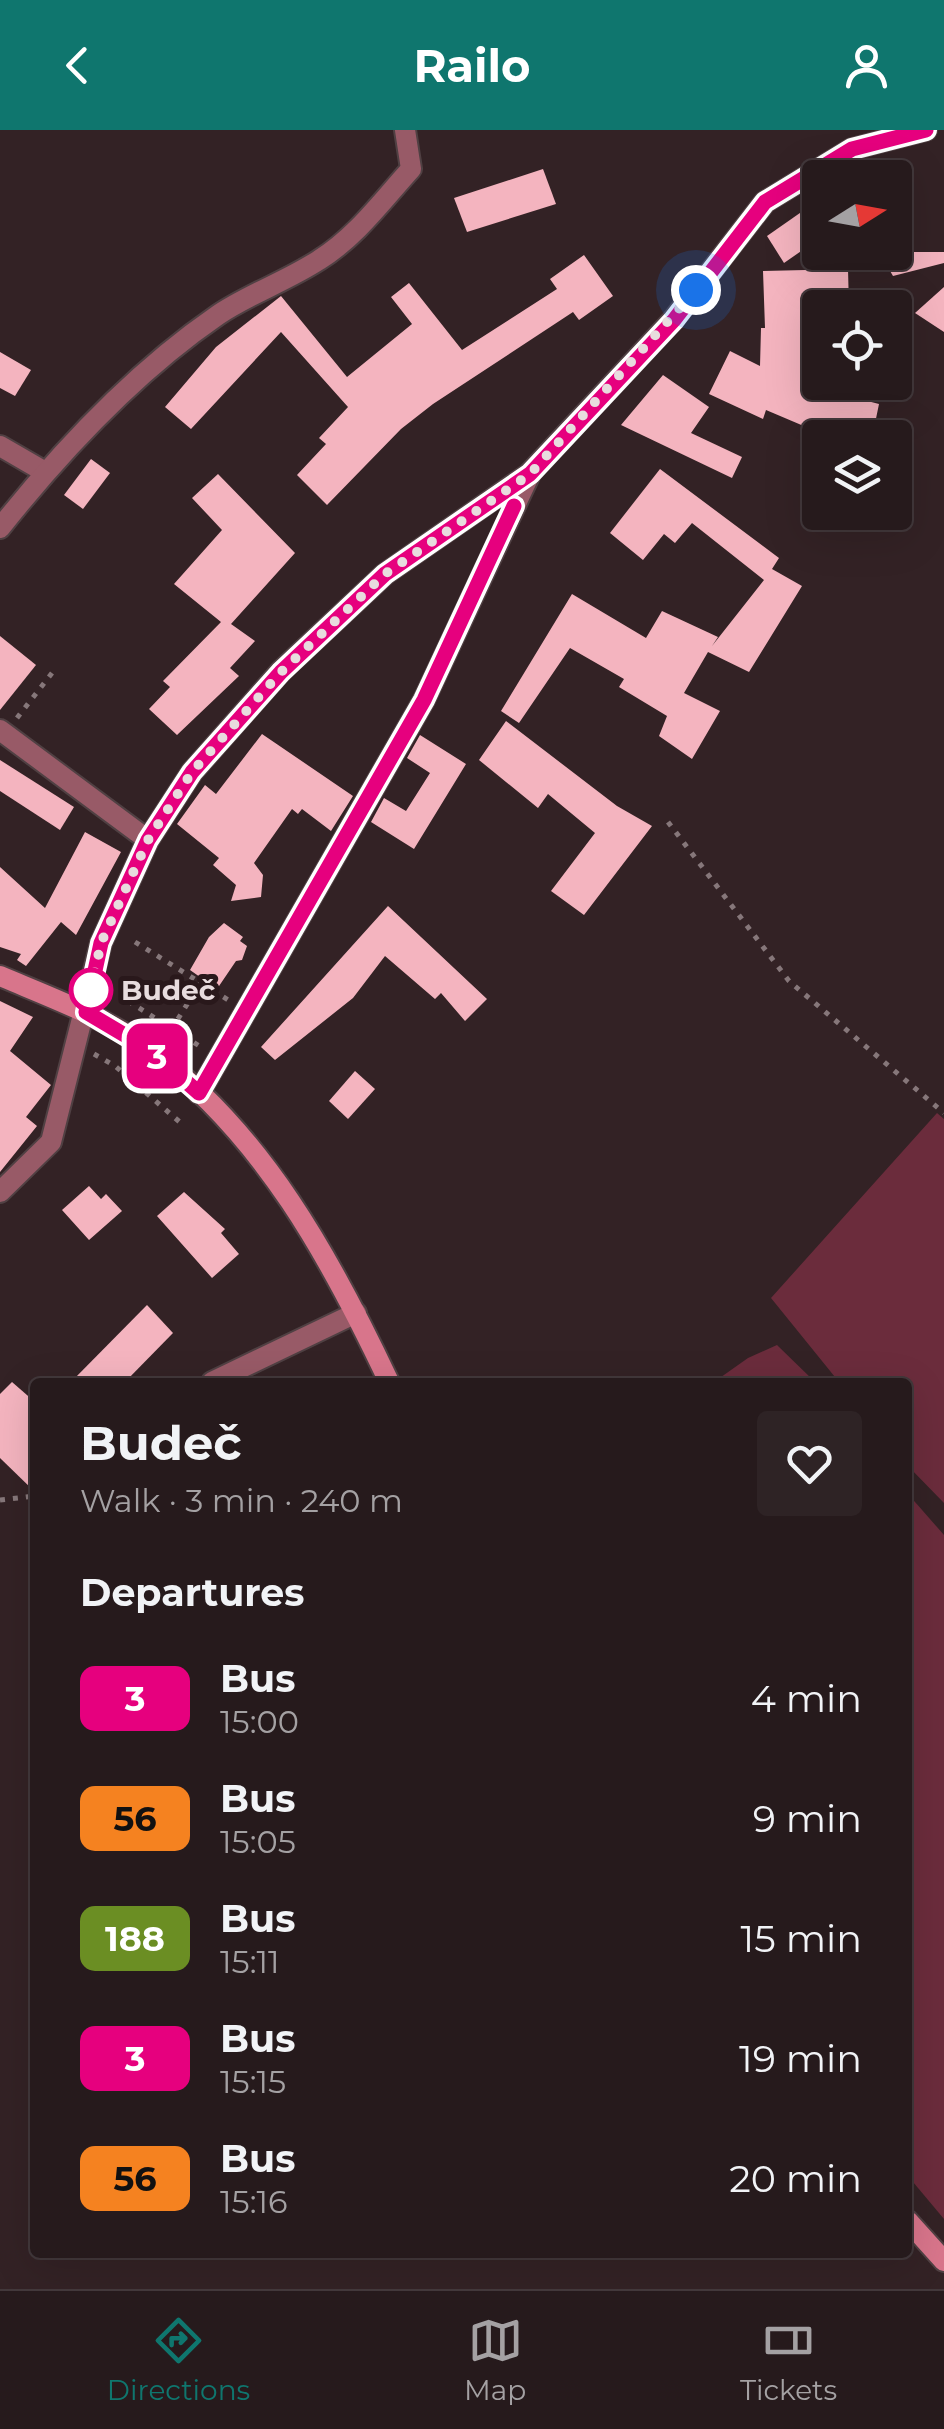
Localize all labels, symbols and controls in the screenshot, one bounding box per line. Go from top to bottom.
icon: back [50,38,105,93]
text: Railo [413,38,531,93]
icon: person [839,38,894,93]
north arrow [802,160,912,270]
map controls [802,160,912,530]
your location [671,265,721,315]
button: locate [802,290,912,400]
button: layers [802,420,912,530]
marker: Budeč [70,969,112,1011]
place label: Budeč [121,973,216,1007]
line badge: 3 [124,1024,190,1088]
text: 3 [147,1035,167,1078]
button: heart [757,1411,862,1516]
text: Budeč [80,1414,242,1472]
text: Walk · 3 min · 240 m [80,1481,403,1520]
text: Departures [80,1569,304,1616]
text: Bus [220,1655,295,1702]
text: 4 min [751,1675,862,1722]
text: 3 [125,1677,145,1720]
text: 15:00 [220,1702,299,1741]
text: Bus [220,1775,295,1822]
text: 9 min [753,1795,862,1842]
text: 56 [113,1797,157,1840]
text: 15:05 [220,1822,296,1861]
text: Bus [220,1895,295,1942]
text: 15 min [741,1915,862,1962]
text: 188 [105,1917,165,1960]
text: 15:11 [220,1942,280,1981]
text: Bus [220,2015,295,2062]
text: 19 min [739,2035,862,2082]
text: 3 [125,2037,145,2080]
text: 15:15 [220,2062,286,2101]
text: Bus [220,2135,295,2182]
text: 20 min [729,2155,862,2202]
text: 56 [113,2157,157,2200]
text: 15:16 [220,2182,288,2221]
tab: Directions [107,2313,250,2407]
tab: Map [464,2313,526,2407]
tab: Tickets [740,2313,837,2407]

